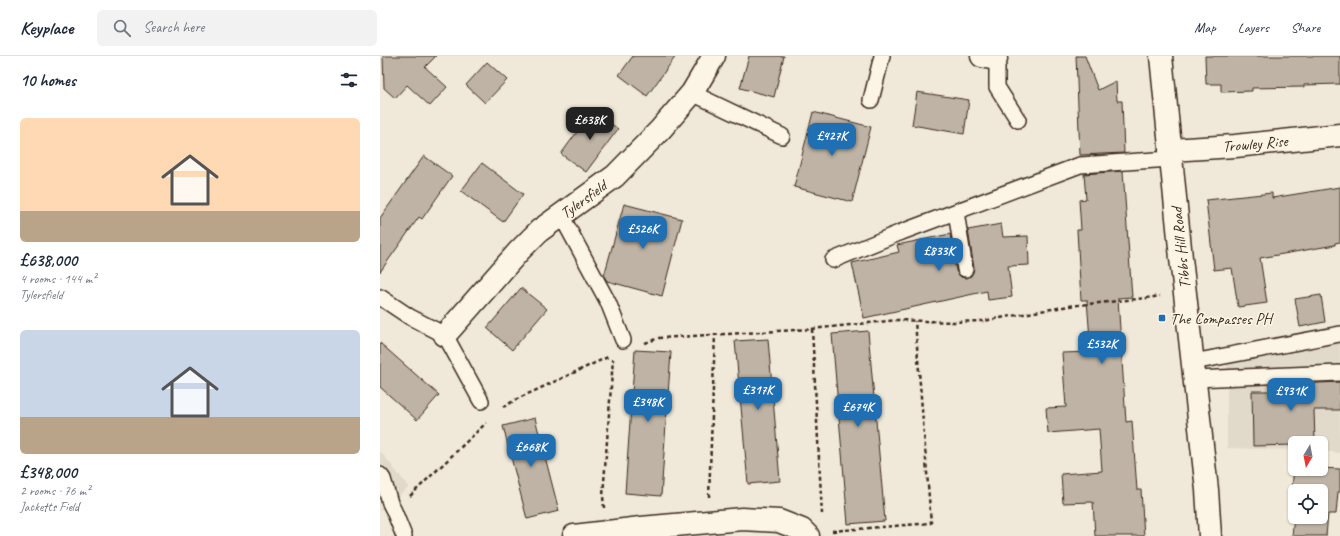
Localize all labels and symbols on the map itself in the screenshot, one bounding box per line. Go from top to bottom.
pin: £638K [562,107,618,141]
pin: £427K [804,123,860,157]
street label: Trowley Rise [1222,131,1290,157]
street label: Tylersfield [556,175,613,223]
street label: Tibbs Hill Road [1167,204,1195,290]
pin: £526K [615,216,671,250]
pin: £833K [911,238,967,272]
place label: The Compasses PH [1170,309,1275,329]
marker: The Compasses PH [1157,313,1167,323]
pin: £532K [1074,331,1130,365]
pin: £317K [730,377,786,411]
pin: £931K [1263,378,1319,412]
pin: £348K [620,389,676,423]
pin: £674K [830,394,886,428]
pin: £668K [503,434,559,468]
north arrow [1288,436,1328,476]

